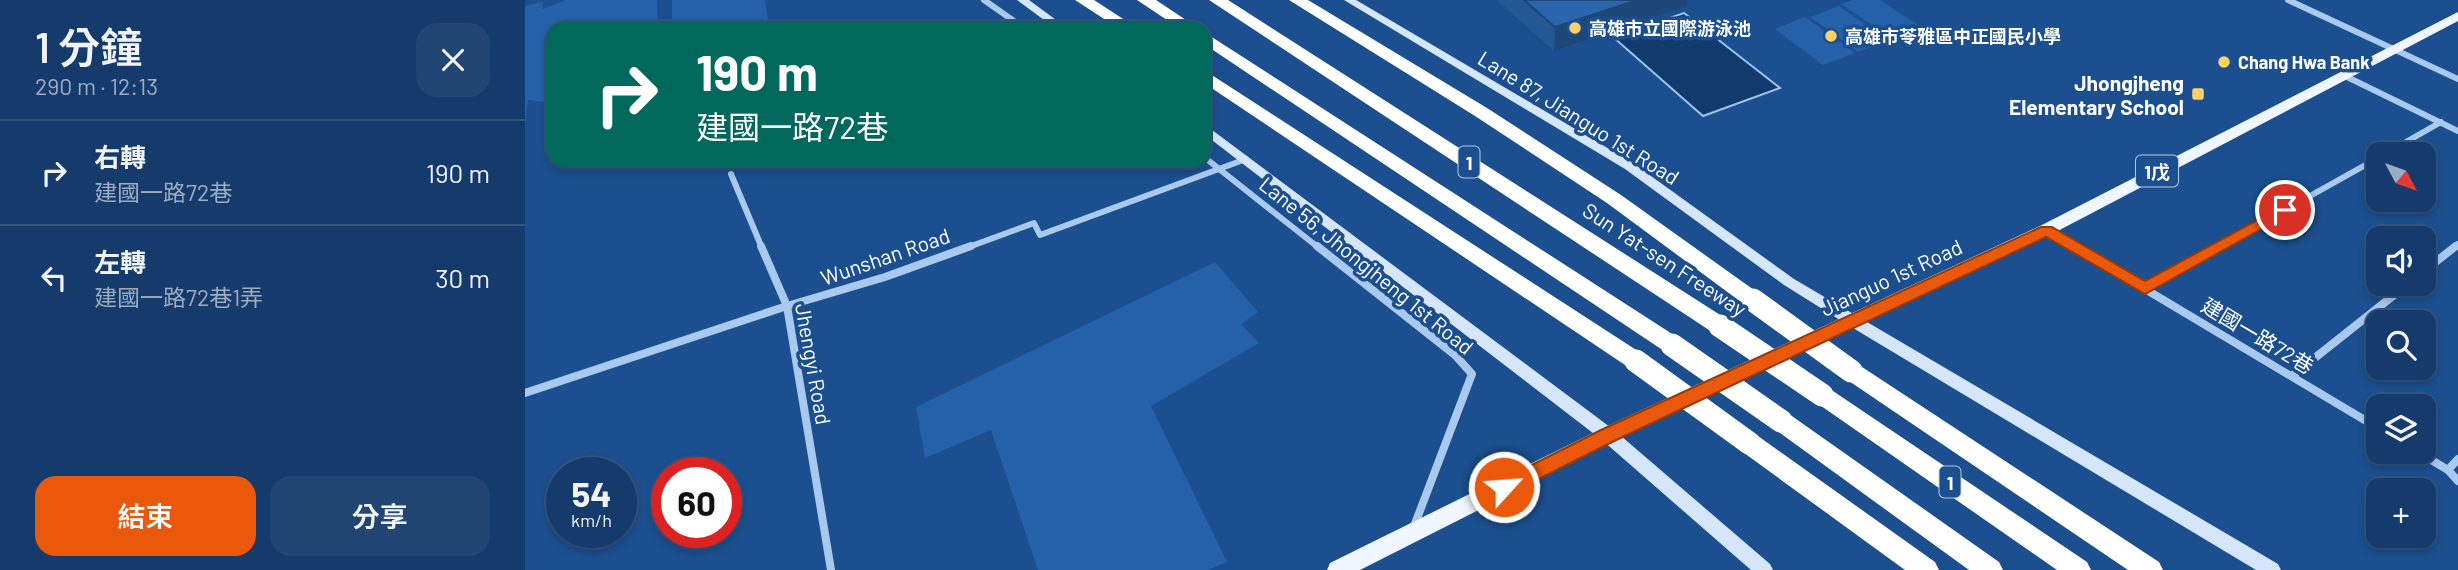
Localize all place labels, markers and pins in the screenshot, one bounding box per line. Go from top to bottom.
place label: 高雄市立國際游泳池 [1589,17,1751,39]
marker: 高雄市立國際游泳池 [1567,20,1583,36]
place label: 高雄市苓雅區中正國民小學 [1845,25,2061,47]
marker: 高雄市苓雅區中正國民小學 [1823,28,1839,44]
place label: Chang Hwa Bank [2238,51,2370,73]
marker: Chang Hwa Bank [2216,54,2232,70]
place label: Jhongjheng Elementary School [2009,70,2184,119]
marker: Jhongjheng Elementary School [2190,86,2206,102]
pin [2255,180,2315,240]

